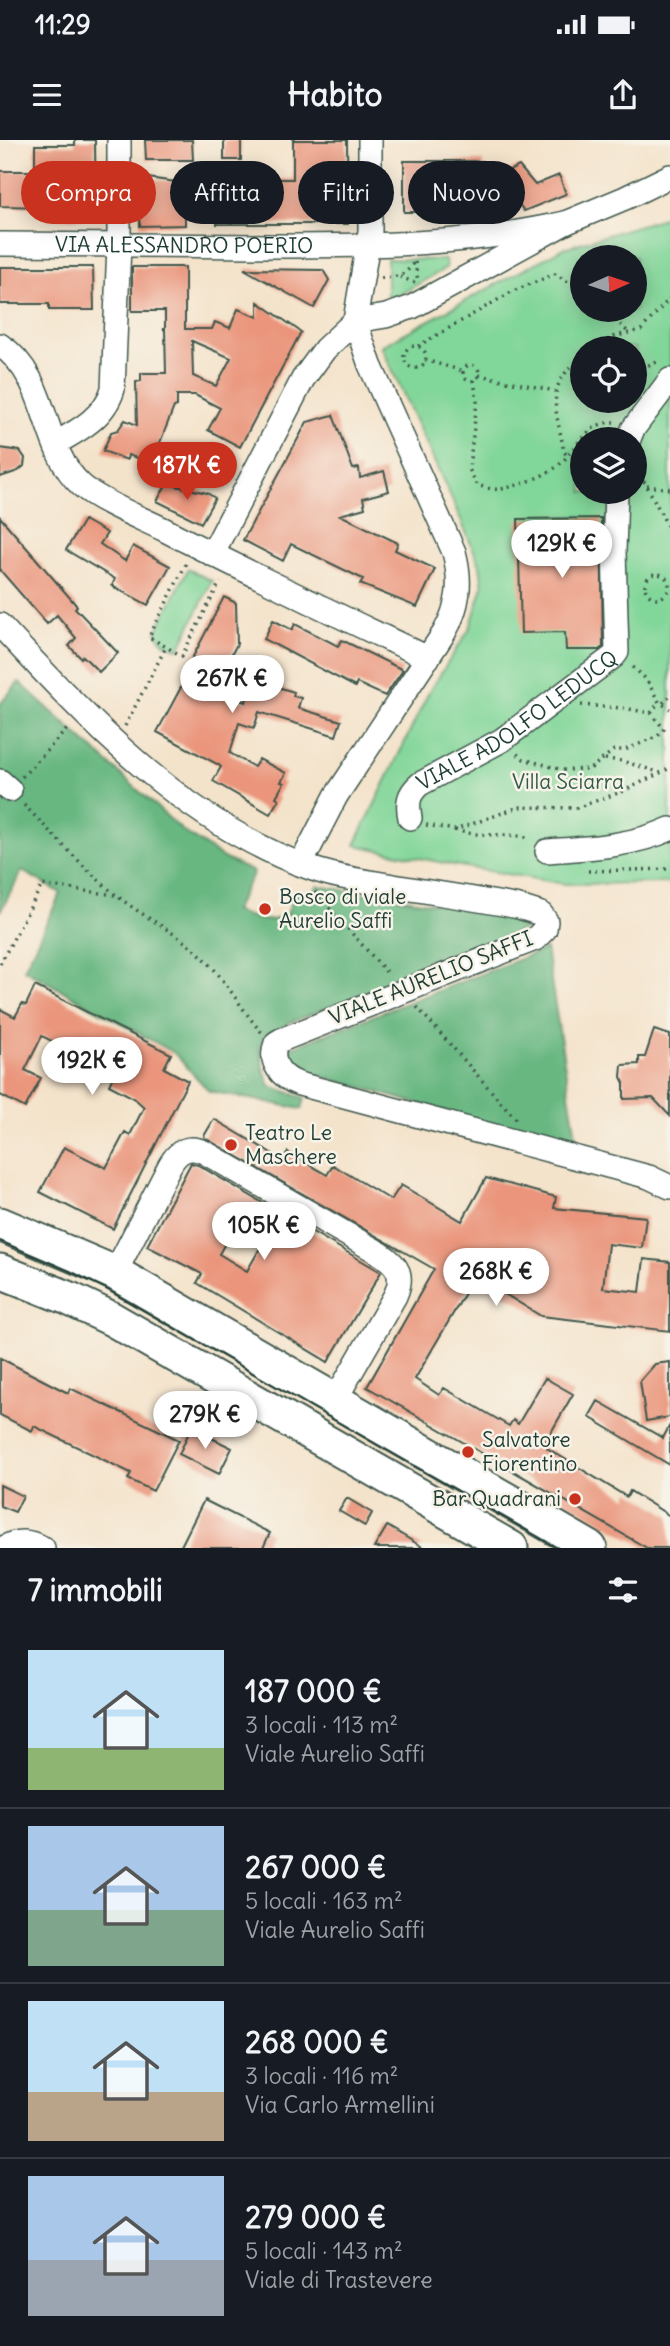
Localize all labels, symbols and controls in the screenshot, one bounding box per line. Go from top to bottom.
text: 11:29 [35,8,91,41]
text: Habito [288,74,382,115]
icon: menu [28,76,66,114]
icon: share [604,76,642,114]
chip: Compra [21,161,156,224]
chip: Affitta [170,161,284,224]
chip: Filtri [298,161,394,224]
chip: Nuovo [408,161,525,224]
street label: VIA ALESSANDRO POERIO [55,231,313,259]
north arrow [570,245,648,322]
map controls [570,245,647,504]
button: locate [570,336,647,413]
button: layers [570,427,647,504]
pin: 187K € [130,442,244,502]
text: 187K € [153,450,221,479]
pin: 129K € [505,520,619,580]
text: 129K € [527,528,597,557]
street label: VIALE ADOLFO LEDUCQ [412,644,623,796]
pin: 267K € [175,656,289,715]
text: 267K € [196,663,268,692]
park label: Villa Sciarra [512,768,624,795]
place label: Bosco di viale Aurelio Saffi [279,883,406,934]
marker: Bosco di viale Aurelio Saffi [257,901,273,917]
street label: VIALE AURELIO SAFFI [325,924,537,1031]
pin: 192K € [35,1038,149,1097]
text: 192K € [57,1045,127,1074]
place label: Teatro Le Maschere [245,1119,337,1170]
marker: Teatro Le Maschere [223,1137,239,1153]
pin: 105K € [207,1202,321,1262]
text: 105K € [228,1210,300,1239]
pin: 268K € [439,1248,553,1308]
text: 268K € [459,1256,533,1285]
pin: 279K € [148,1392,262,1451]
text: 279K € [169,1399,241,1428]
place label: Salvatore Fiorentino [482,1426,577,1477]
marker: Salvatore Fiorentino [460,1444,476,1460]
place label: Bar Quadrani [432,1485,561,1512]
marker: Bar Quadrani [567,1491,583,1507]
text: 7 immobili [28,1571,163,1609]
icon: filters [604,1571,642,1609]
text: 187 000 € [245,1672,382,1710]
icon: home [84,1678,168,1762]
text: 3 locali · 113 m² [245,1710,398,1739]
text: Viale Aurelio Saffi [245,1739,425,1768]
text: 267 000 € [245,1848,386,1886]
icon: home [84,1854,168,1938]
text: 5 locali · 163 m² [245,1886,403,1915]
text: Viale Aurelio Saffi [245,1915,425,1944]
text: 268 000 € [245,2023,389,2061]
icon: home [84,2029,168,2113]
text: 3 locali · 116 m² [245,2061,398,2090]
text: Via Carlo Armellini [245,2090,435,2119]
text: 279 000 € [245,2198,386,2236]
icon: home [84,2204,168,2288]
text: 5 locali · 143 m² [245,2236,403,2265]
text: Viale di Trastevere [245,2265,433,2294]

